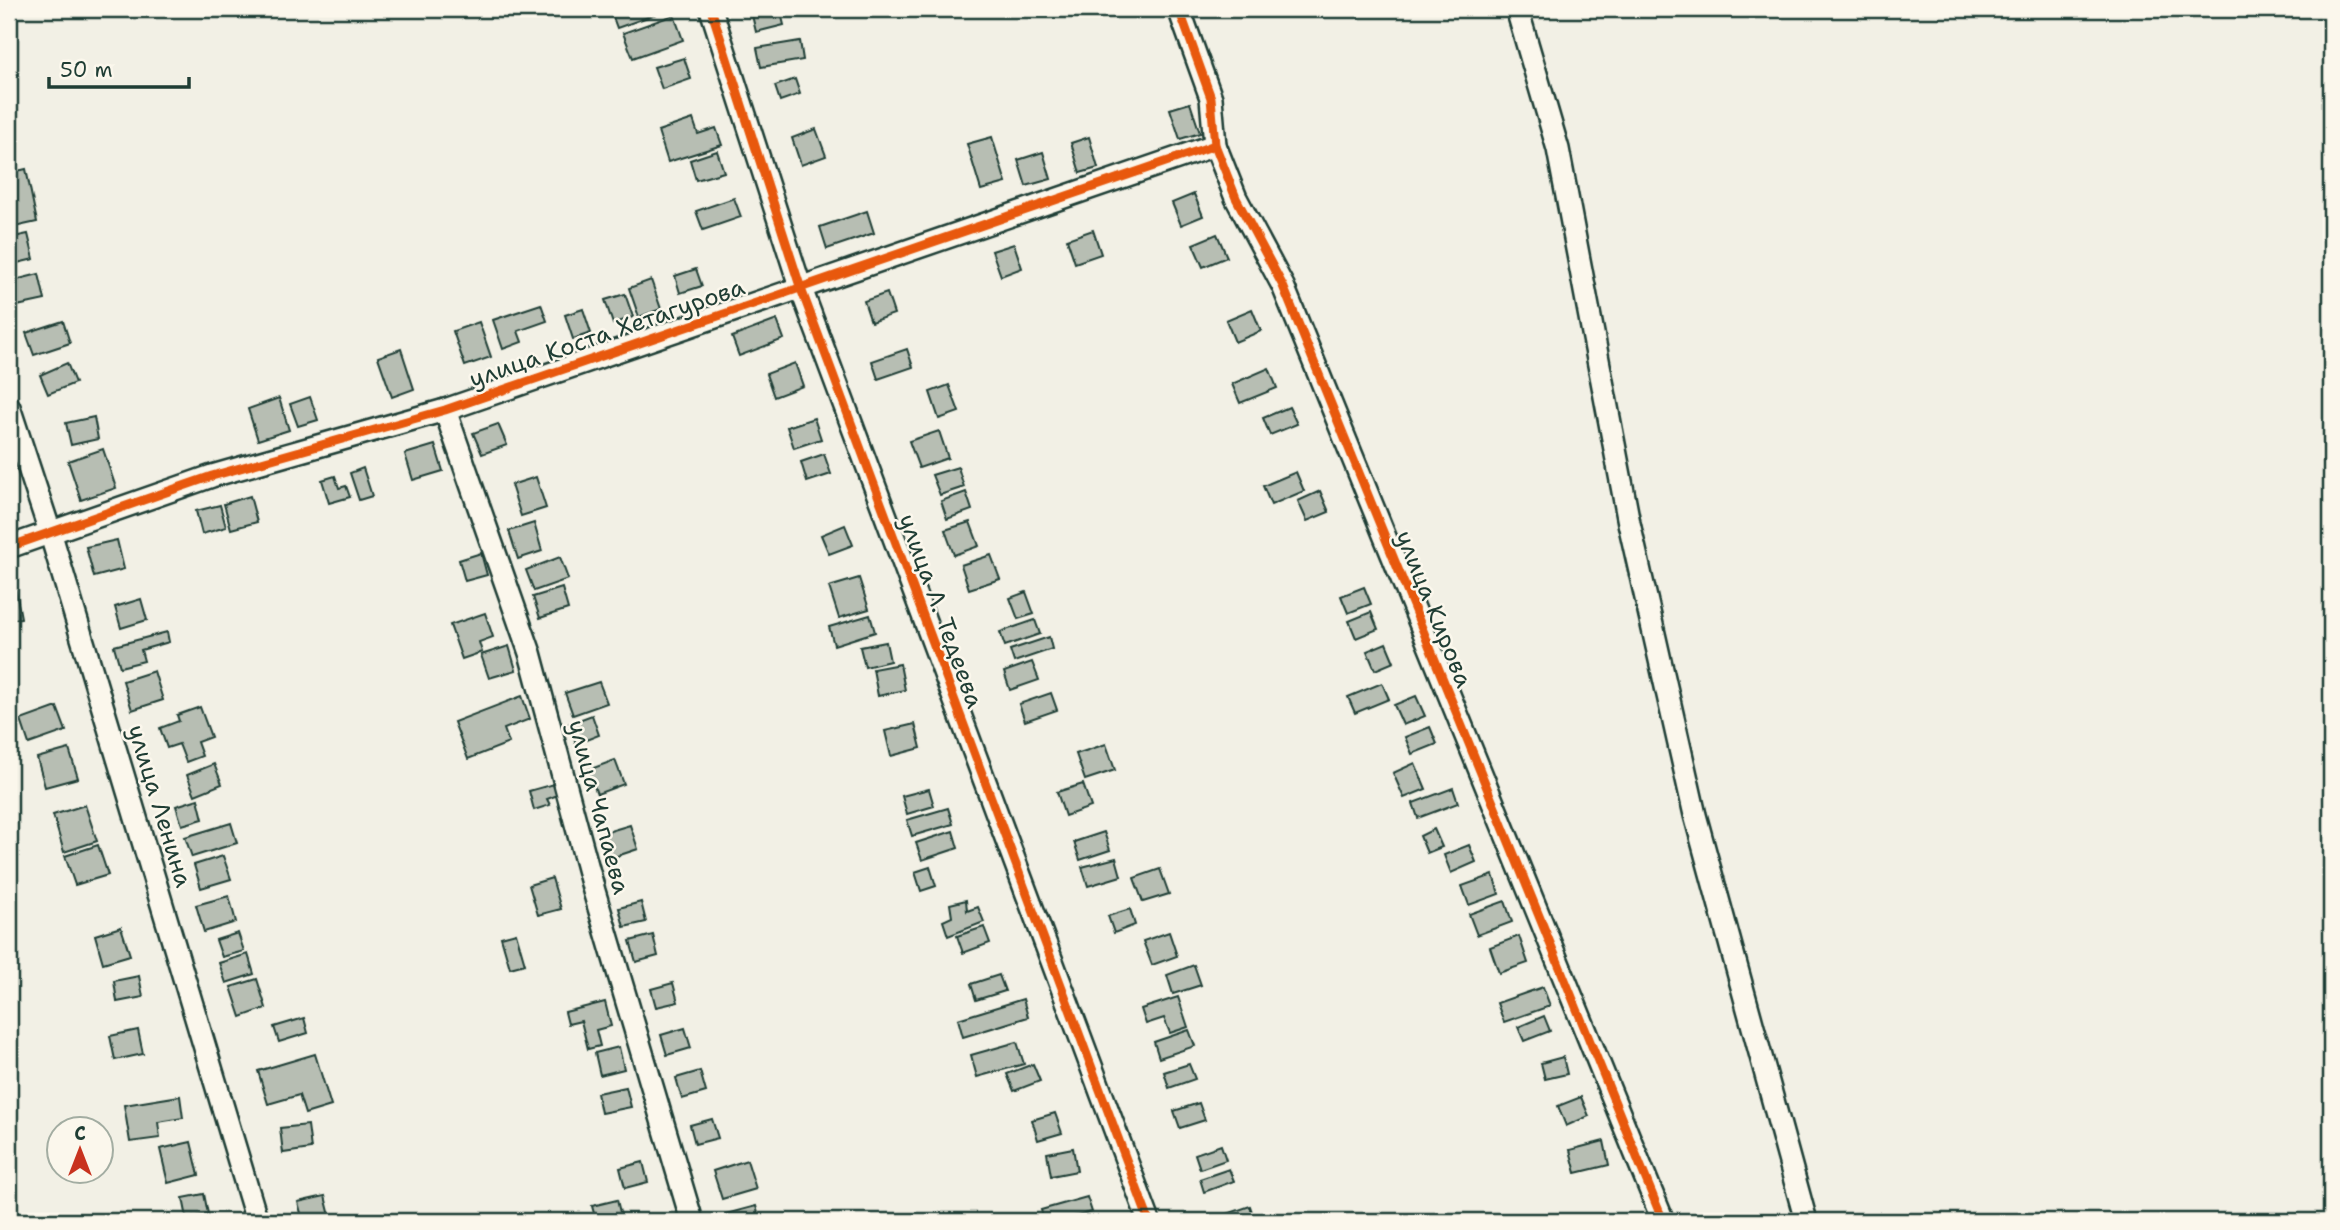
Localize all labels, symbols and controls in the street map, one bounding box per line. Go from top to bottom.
scale bar [49,46,189,90]
text: 50 m [60,56,113,84]
street label: улица Коста Хетагурова [465,271,749,395]
street label: улица Л. Тедеева [891,509,991,713]
street label: улица Кирова [1388,526,1480,692]
street label: улица Чапаева [560,716,638,898]
street label: улица Ленина [120,721,200,891]
north arrow [46,1114,116,1184]
text: С [74,1121,86,1146]

